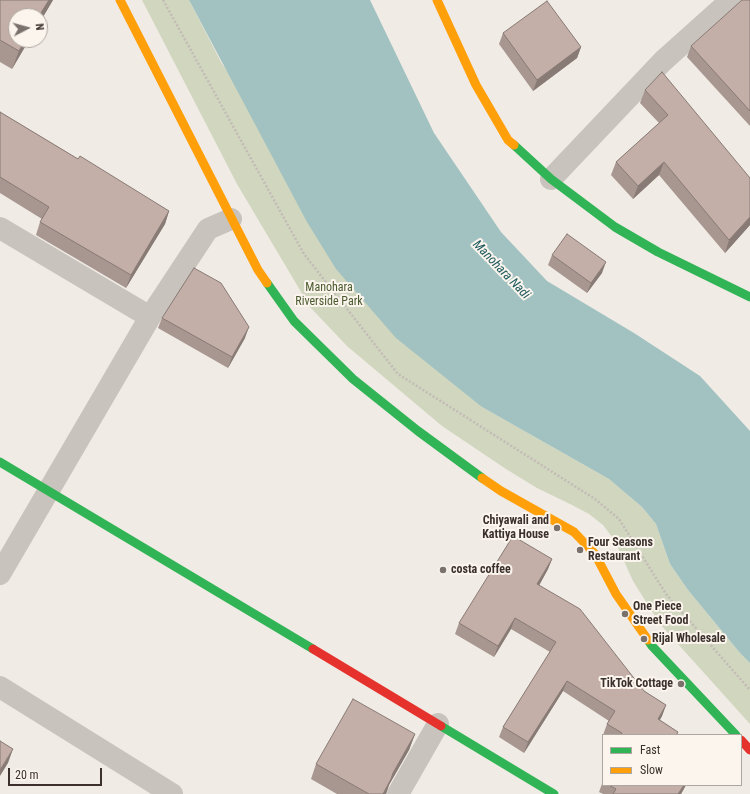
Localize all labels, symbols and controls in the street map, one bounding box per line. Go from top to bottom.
north arrow [8,8,48,48]
text: N [33,23,46,31]
water label: Manohara Nadi [469,237,533,303]
park label: Manohara Riverside Park [295,281,363,309]
place label: Chiyawali and Kattiya House [482,514,549,542]
marker: Chiyawali and Kattiya House [552,523,562,533]
place label: Four Seasons Restaurant [588,536,653,564]
marker: Four Seasons Restaurant [575,545,585,555]
place label: costa coffee [451,563,511,577]
marker: costa coffee [438,565,448,575]
place label: One Piece Street Food [633,600,688,628]
marker: One Piece Street Food [620,609,630,619]
place label: Rijal Wholesale [652,632,726,646]
marker: Rijal Wholesale [639,634,649,644]
place label: TikTok Cottage [600,677,673,691]
marker: TikTok Cottage [676,679,686,689]
legend [602,734,742,786]
text: Fast [640,743,660,757]
scale bar [10,760,104,786]
text: Slow [640,763,663,777]
text: 20 m [15,768,39,782]

